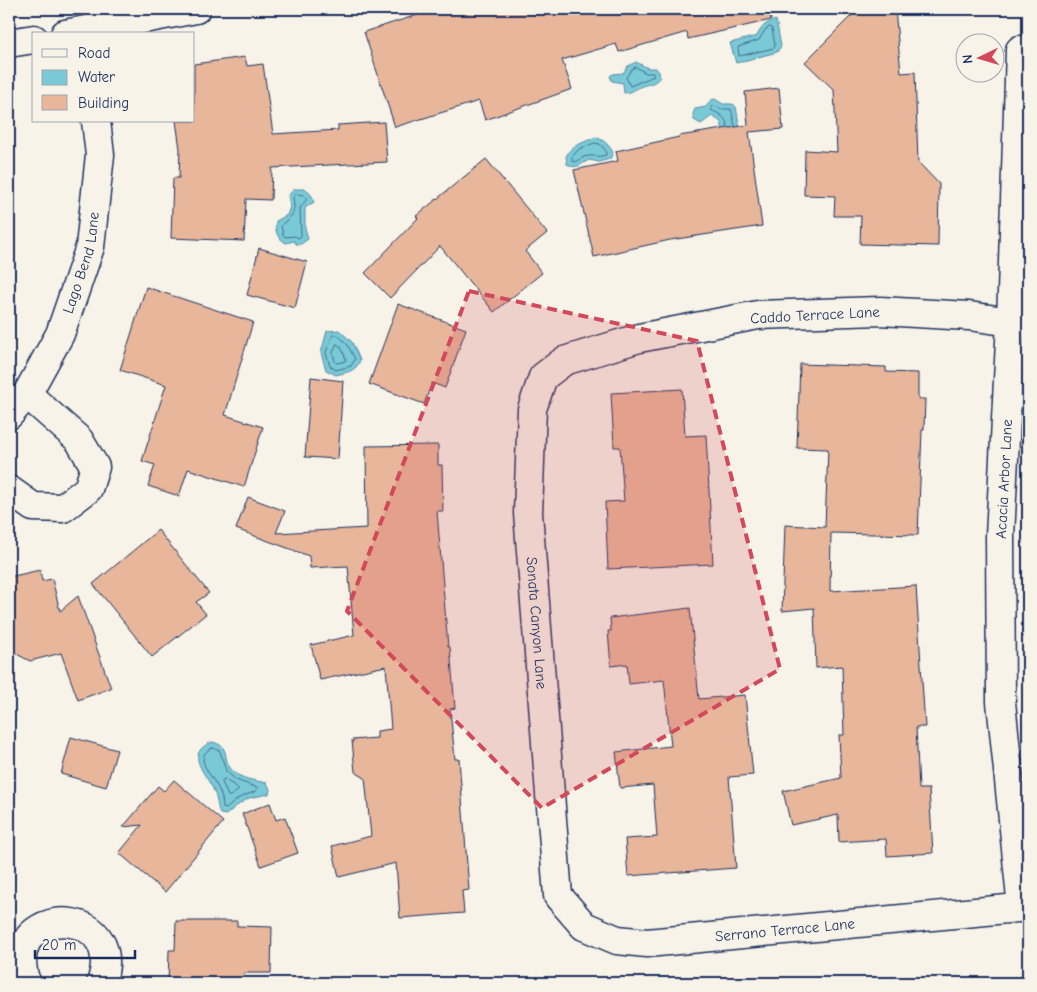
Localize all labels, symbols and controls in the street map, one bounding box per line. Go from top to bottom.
legend [32,32,195,122]
north arrow [954,32,1004,82]
text: Road [78,44,110,62]
text: N [959,54,976,64]
text: Water [78,68,115,86]
text: Building [78,94,129,112]
street label: Lago Bend Lane [59,211,103,316]
street label: Caddo Terrace Lane [750,303,881,327]
street label: Acacia Arbor Lane [992,418,1016,539]
street label: Sonata Canyon Lane [522,556,551,690]
street label: Serrano Terrace Lane [714,914,856,946]
scale bar [35,927,135,959]
text: 20 m [42,936,76,954]

